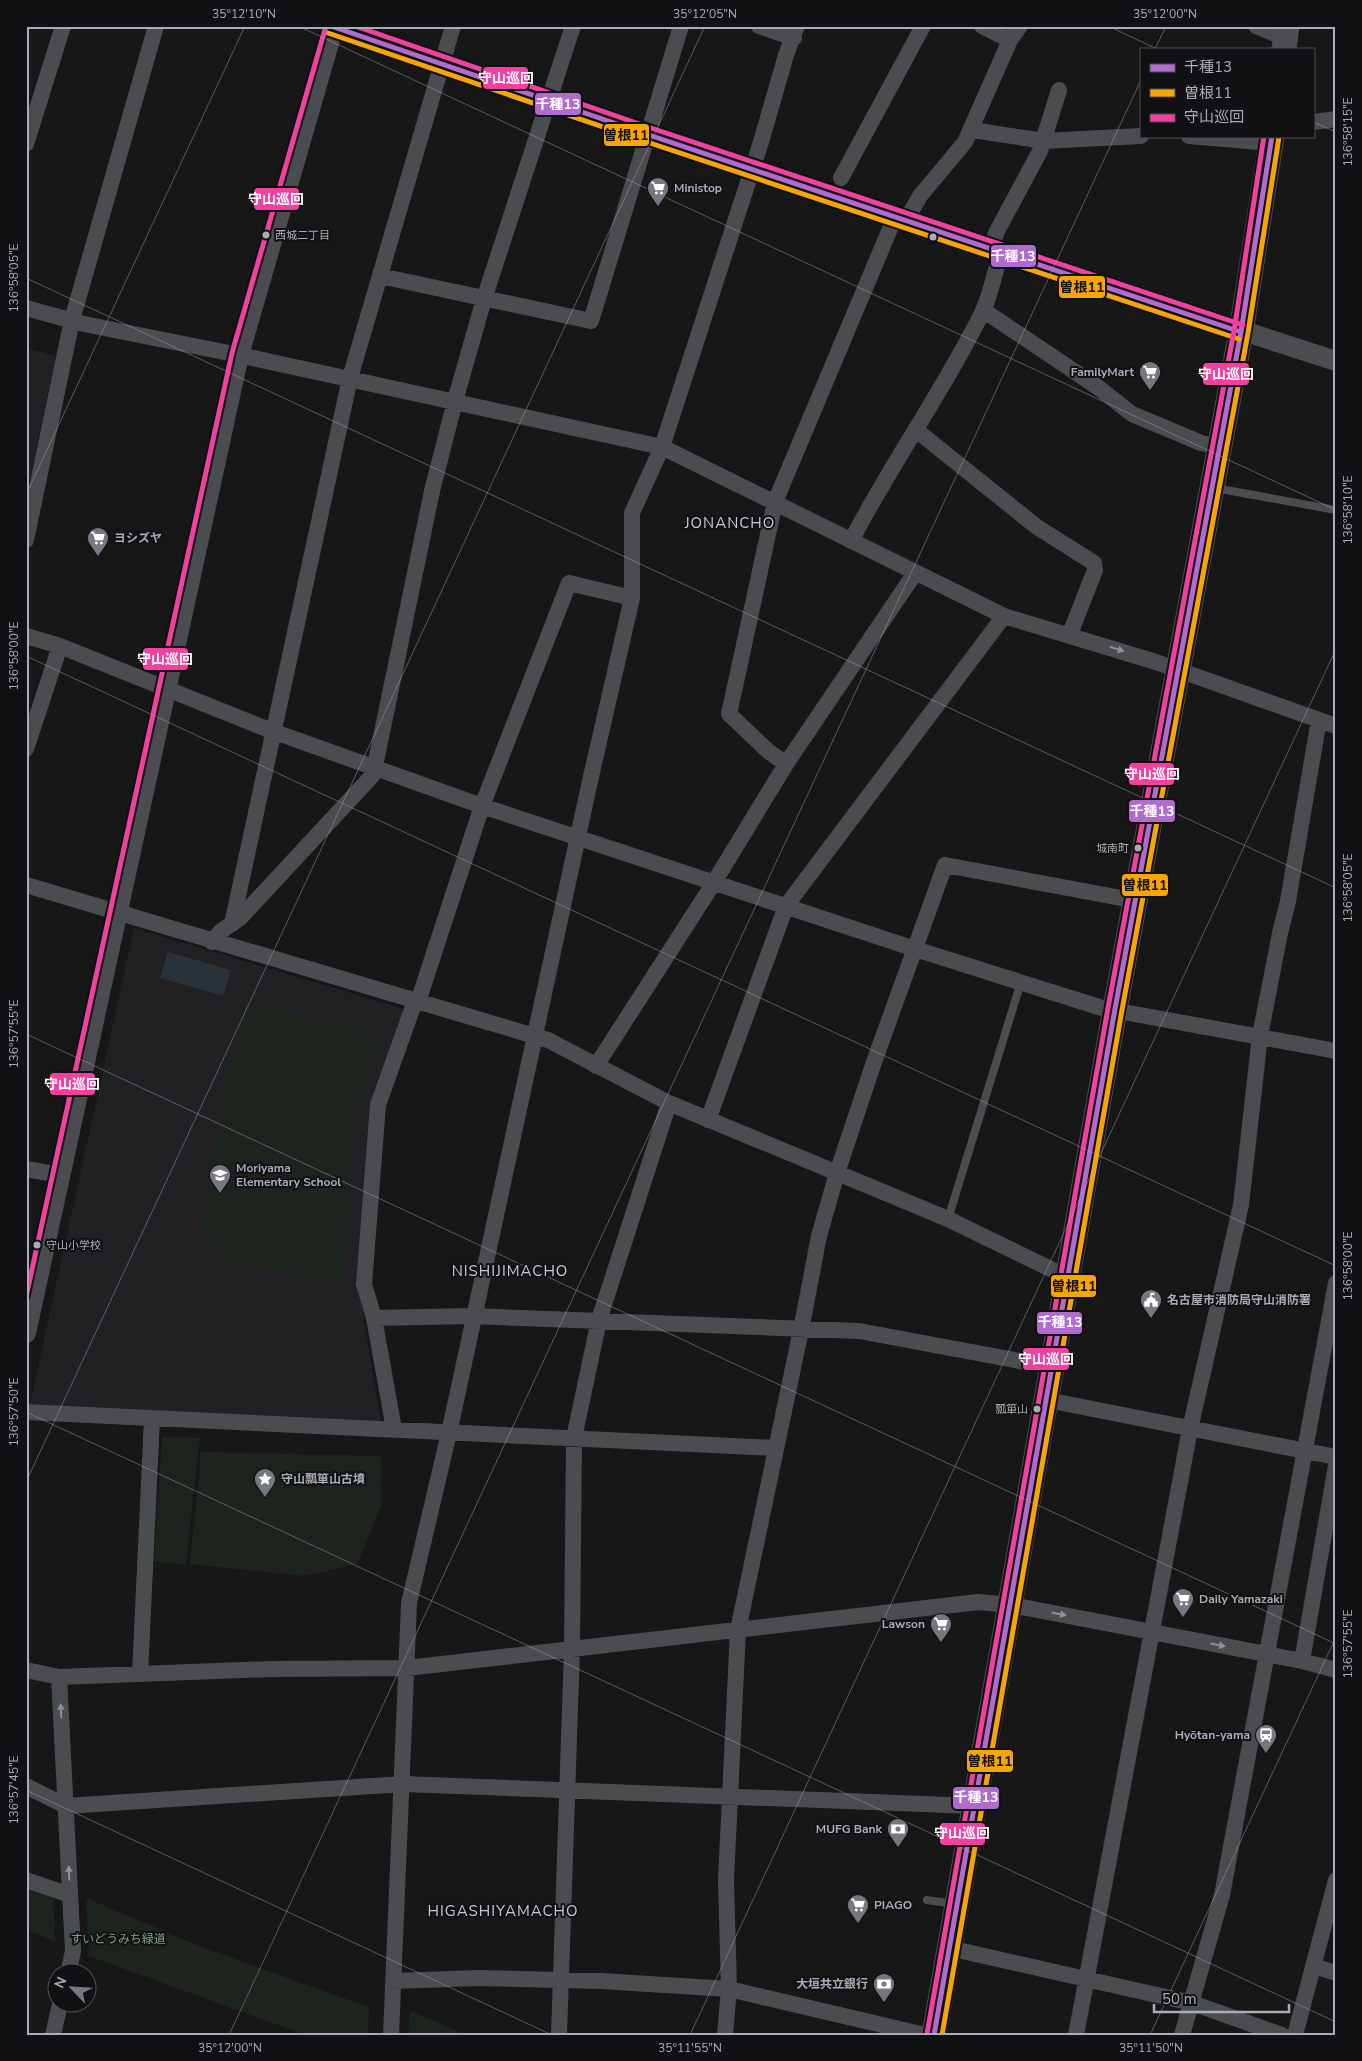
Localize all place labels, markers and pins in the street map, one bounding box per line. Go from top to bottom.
supermarket icon: Ministop [646,176,670,207]
place label: Ministop [674,180,722,196]
place label: 西城二丁目 [275,228,330,243]
marker: 西城二丁目 [261,230,271,240]
unlabelled marker [928,232,938,242]
supermarket icon: FamilyMart [1138,360,1162,391]
place label: FamilyMart [1071,364,1134,380]
supermarket icon: ヨシズヤ [86,526,110,557]
place label: ヨシズヤ [114,530,162,546]
place label: 城南町 [1096,841,1129,856]
marker: 城南町 [1133,843,1143,853]
place label: Moriyama Elementary School [236,1160,341,1190]
school or university icon: Moriyama Elementary School [208,1163,232,1194]
place label: 守山小学校 [46,1238,101,1253]
marker: 守山小学校 [32,1240,42,1250]
public building icon: 名古屋市消防局守山消防署 [1139,1288,1163,1319]
place label: 名古屋市消防局守山消防署 [1167,1292,1311,1308]
place label: 瓢箪山 [995,1402,1028,1417]
marker: 瓢箪山 [1032,1404,1042,1414]
place icon: 守山瓢箪山古墳 [253,1467,277,1498]
place label: 守山瓢箪山古墳 [281,1471,365,1487]
supermarket icon: Daily Yamazaki [1171,1587,1195,1618]
place label: Daily Yamazaki [1199,1591,1283,1607]
supermarket icon: Lawson [929,1612,953,1643]
place label: Lawson [882,1616,925,1632]
station icon: Hyōtan-yama [1254,1723,1278,1754]
place label: Hyōtan-yama [1175,1727,1250,1743]
bank icon: MUFG Bank [886,1817,910,1848]
place label: MUFG Bank [816,1821,883,1837]
supermarket icon: PIAGO [846,1893,870,1924]
place label: PIAGO [874,1897,912,1913]
bank icon: 大垣共立銀行 [872,1972,896,2003]
place label: 大垣共立銀行 [796,1976,868,1992]

